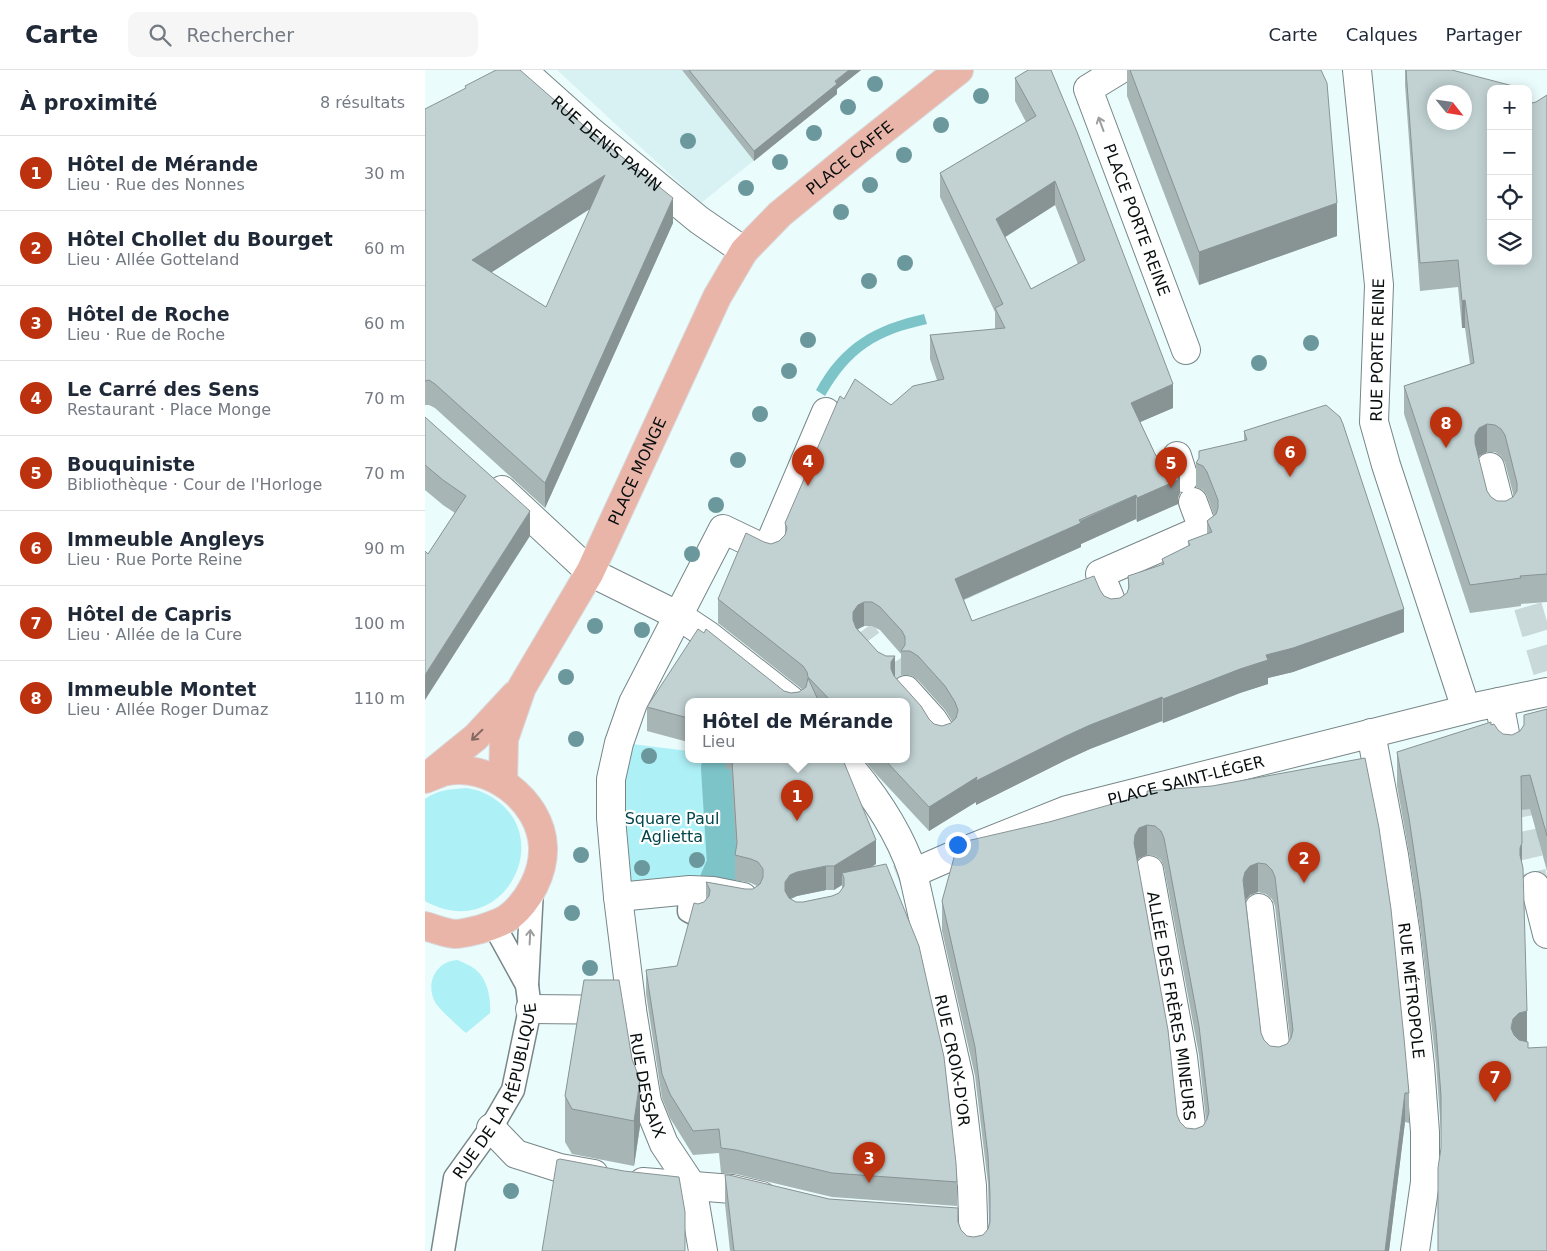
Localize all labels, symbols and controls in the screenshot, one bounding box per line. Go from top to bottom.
search box [128,12,478,57]
text: Carte [25,21,98,49]
icon: search [146,21,174,49]
text: Rechercher [186,24,294,46]
text: Carte [1269,24,1318,45]
text: Calques [1346,24,1418,45]
text: Partager [1446,24,1522,45]
north arrow [1427,85,1472,130]
map controls [1487,85,1532,265]
button: + [1487,85,1532,130]
text: À proximité [20,91,157,115]
street label: RUE DENIS PAPIN [547,92,665,195]
text: 8 résultats [320,93,405,112]
street label: PLACE CAFFE [802,117,897,199]
one-way arrow [1096,117,1105,132]
button: − [1487,130,1532,175]
street label: PLACE PORTE REINE [1099,141,1174,299]
text: Hôtel de Mérande [67,153,258,175]
text: 1 [30,164,42,183]
text: 30 m [364,164,405,183]
text: Lieu · Rue des Nonnes [67,175,245,194]
button: locate [1487,175,1532,220]
button: layers [1487,220,1532,265]
text: Hôtel Chollet du Bourget [67,228,333,250]
text: 2 [30,239,42,258]
text: 60 m [364,239,405,258]
text: Lieu · Allée Gotteland [67,250,239,269]
street label: RUE PORTE REINE [1367,278,1388,422]
text: Hôtel de Roche [67,303,230,325]
text: 3 [30,314,42,333]
text: 60 m [364,314,405,333]
text: Lieu · Rue de Roche [67,325,225,344]
text: Le Carré des Sens [67,378,259,400]
text: 4 [30,389,42,408]
text: 70 m [364,389,405,408]
text: Restaurant · Place Monge [67,400,271,419]
pin: 8 [1430,407,1462,448]
street label: PLACE MONGE [604,414,670,528]
pin: 6 [1274,436,1306,477]
pin: 4 [792,445,824,486]
pin: 5 [1155,447,1187,488]
text: Bouquiniste [67,453,195,475]
text: 5 [30,464,42,483]
text: 70 m [364,464,405,483]
text: Bibliothèque · Cour de l'Horloge [67,475,322,494]
text: Immeuble Angleys [67,528,265,550]
text: 6 [30,539,42,558]
text: 90 m [364,539,405,558]
text: Lieu · Rue Porte Reine [67,550,242,569]
text: Hôtel de Capris [67,603,232,625]
text: 7 [30,614,42,633]
text: 100 m [354,614,405,633]
text: Lieu · Allée de la Cure [67,625,242,644]
text: Immeuble Montet [67,678,256,700]
text: 8 [30,689,42,708]
text: 110 m [354,689,405,708]
popup [685,698,910,763]
text: Lieu · Allée Roger Dumaz [67,700,268,719]
text: Hôtel de Mérande [702,710,893,732]
one-way arrow [471,729,483,741]
text: Lieu [702,732,735,751]
street label: PLACE SAINT-LÉGER [1106,752,1266,809]
pin: 1 [781,780,813,821]
park label: Square Paul Aglietta [625,809,719,846]
your location [945,832,971,858]
pin: 2 [1288,842,1320,883]
street label: ALLÉE DES FRÈRES MINEURS [1143,890,1199,1122]
street label: RUE MÉTROPOLE [1394,921,1428,1060]
one-way arrow [526,929,535,945]
street label: RUE CROIX-D'OR [931,993,974,1128]
street label: RUE DE LA RÉPUBLIQUE [449,1002,540,1182]
street label: RUE DESSAIX [626,1031,669,1141]
pin: 7 [1479,1061,1511,1102]
pin: 3 [853,1142,885,1183]

